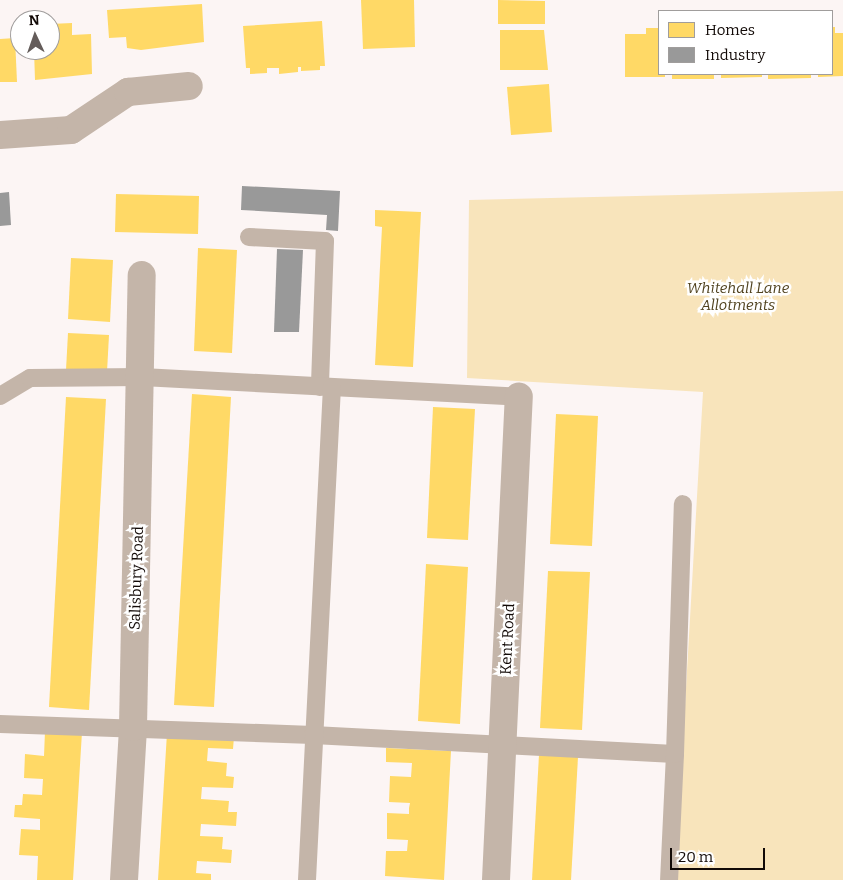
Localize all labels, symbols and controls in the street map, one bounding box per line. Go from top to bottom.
north arrow [10,10,60,60]
legend [658,10,833,75]
text: N [28,12,40,29]
text: Homes [705,21,755,39]
text: Industry [705,46,765,64]
park label: Whitehall Lane Allotments [687,279,789,314]
street label: Salisbury Road [126,526,148,630]
street label: Kent Road [497,603,519,675]
scale bar [673,838,768,870]
text: 20 m [678,848,713,866]

